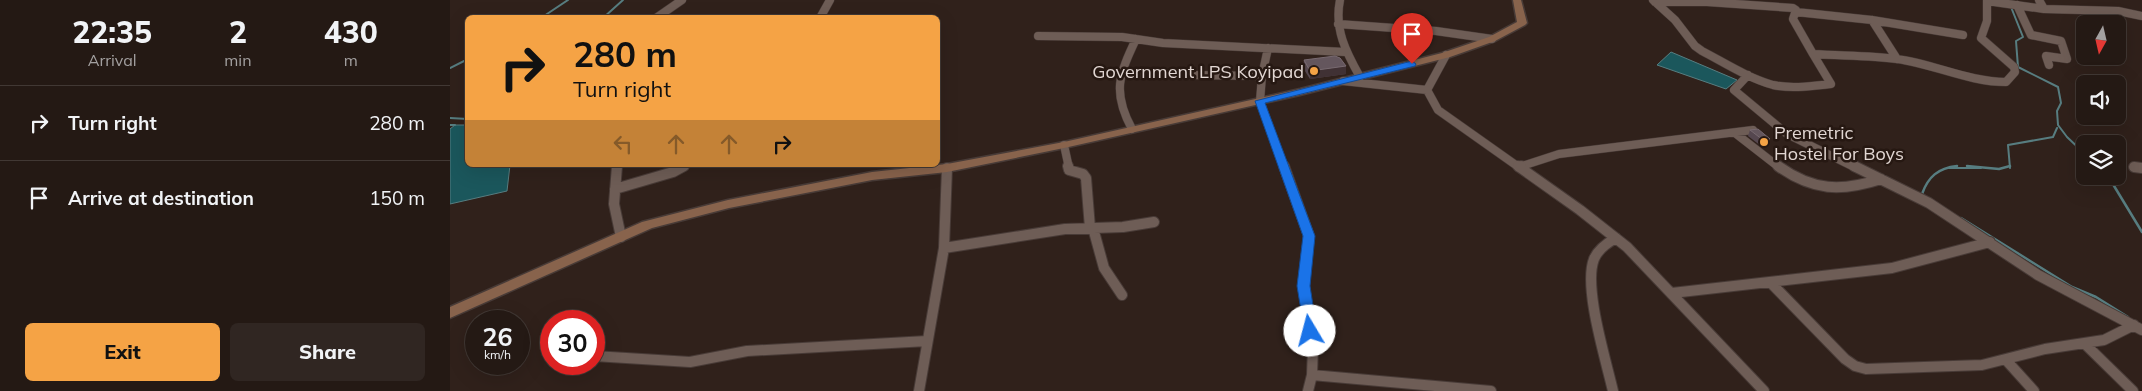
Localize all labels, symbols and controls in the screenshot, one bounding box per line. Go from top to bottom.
text: 22:35 [72,13,152,51]
text: 2 [229,13,247,51]
text: 430 [324,13,378,51]
pin [1391,13,1433,64]
north arrow [2076,15,2126,65]
map controls [2076,15,2126,185]
icon: arrive [1398,20,1426,48]
text: 280 m [573,32,677,76]
icon: right [490,35,555,100]
text: Arrival [88,50,137,70]
text: min [224,50,252,70]
text: m [344,50,358,70]
place label: Government LPS Koyipad [1092,60,1304,83]
marker: Government LPS Koyipad [1308,65,1320,77]
text: Turn right [573,75,671,103]
button: sound [2076,75,2126,125]
icon: right [25,109,53,137]
text: Turn right [68,111,157,135]
text: 280 m [369,111,425,135]
place label: Premetric Hostel For Boys [1774,121,1904,165]
icon: left [609,130,637,158]
icon: ahead [662,130,690,158]
icon: ahead [715,130,743,158]
icon: right [768,130,796,158]
button: layers [2076,135,2126,185]
marker: Premetric Hostel For Boys [1758,136,1770,148]
icon: arrive [25,184,53,212]
text: Arrive at destination [68,186,254,210]
text: 150 m [369,186,425,210]
position arrow [1283,304,1335,356]
speed limit sign: 30 [540,310,605,375]
text: 26 [482,321,513,352]
button: Exit [25,323,220,381]
button: Share [230,323,425,381]
text: km/h [484,347,511,362]

